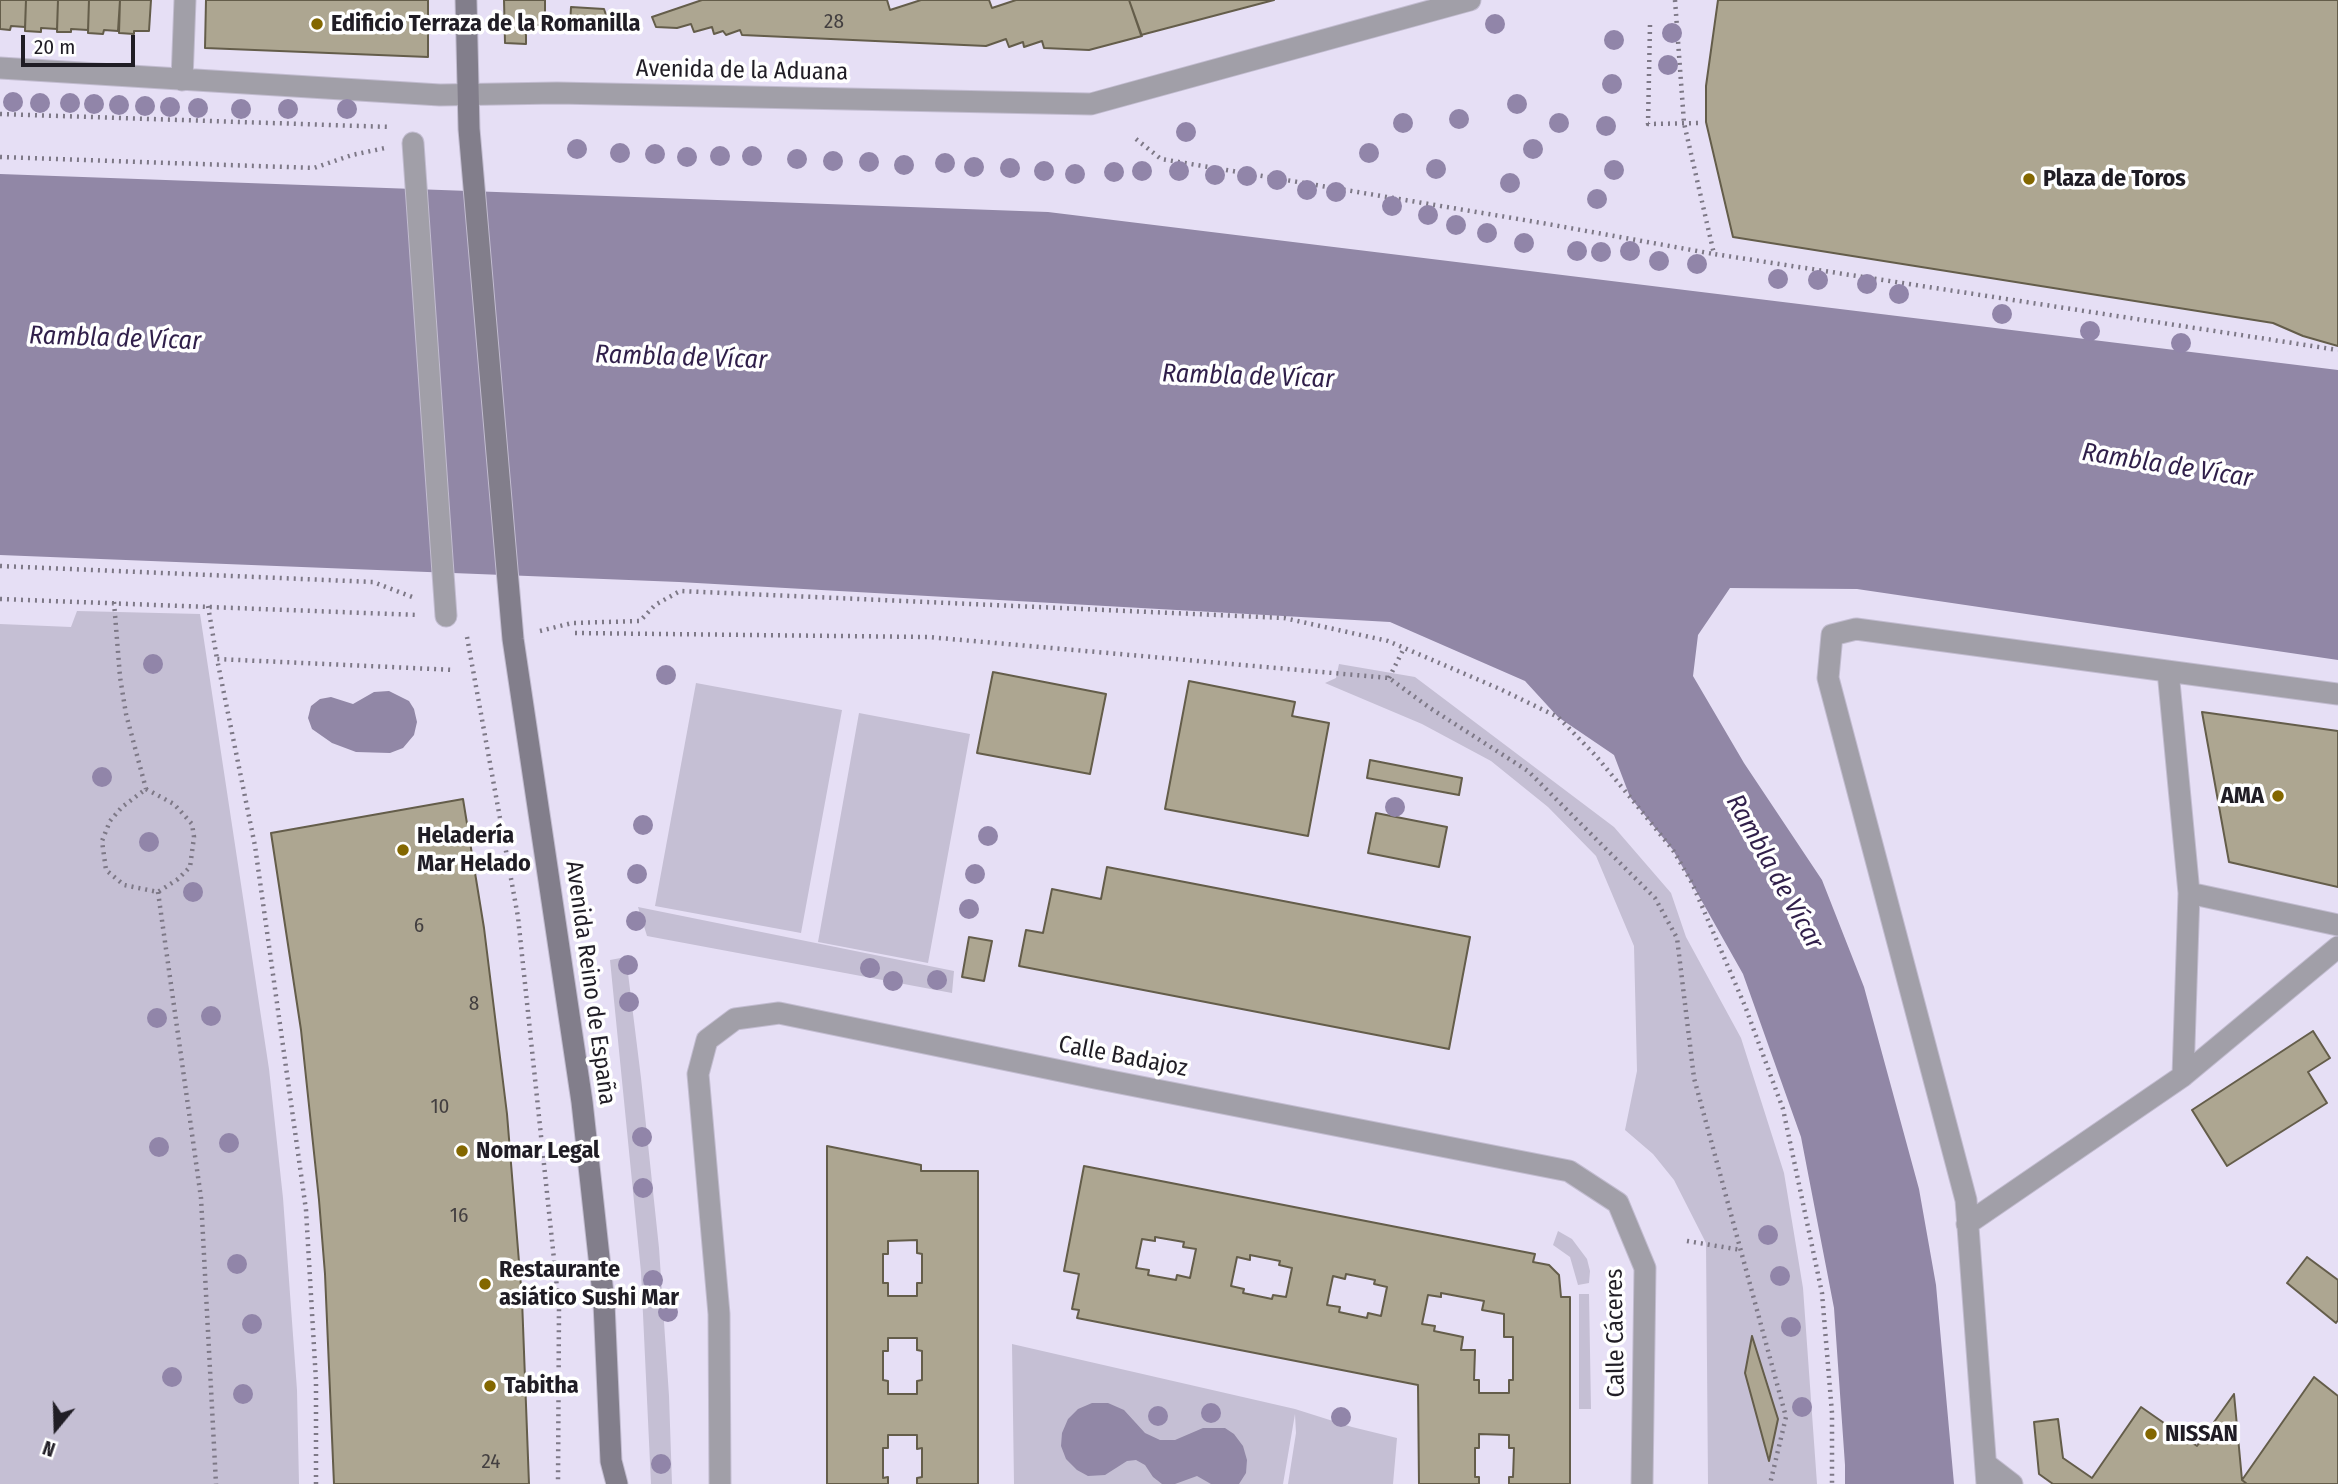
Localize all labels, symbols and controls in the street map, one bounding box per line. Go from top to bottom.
house number: 28 [824,9,844,35]
place label: Edificio Terraza de la Romanilla [331,10,640,38]
marker: Edificio Terraza de la Romanilla [309,16,325,32]
scale bar [24,21,138,65]
text: 20 m [34,34,75,60]
street label: Avenida de la Aduana [636,55,848,87]
place label: Plaza de Toros [2043,165,2186,193]
marker: Plaza de Toros [2021,171,2037,187]
water label: Rambla de Vícar [28,320,202,358]
water label: Rambla de Vícar [594,339,768,377]
water label: Rambla de Vícar [1161,358,1335,396]
water label: Rambla de Vícar [2080,437,2254,495]
place label: AMA [2221,782,2264,810]
marker: AMA [2270,788,2286,804]
water label: Rambla de Vícar [1719,789,1829,955]
place label: Heladería Mar Helado [417,822,531,878]
marker: Heladería Mar Helado [395,842,411,858]
street label: Avenida Reino de España [559,859,621,1107]
house number: 6 [414,913,424,939]
house number: 8 [469,991,479,1017]
street label: Calle Badajoz [1056,1030,1190,1084]
house number: 10 [430,1094,450,1120]
place label: Nomar Legal [476,1137,600,1165]
marker: Nomar Legal [454,1143,470,1159]
house number: 16 [450,1203,468,1229]
place label: Restaurante asiático Sushi Mar [499,1256,679,1312]
street label: Calle Cáceres [1600,1268,1632,1398]
marker: Restaurante asiático Sushi Mar [477,1276,493,1292]
place label: Tabitha [504,1372,579,1400]
marker: Tabitha [482,1378,498,1394]
north arrow [21,1393,91,1463]
place label: NISSAN [2165,1420,2238,1448]
marker: NISSAN [2143,1426,2159,1442]
text: N [40,1436,58,1461]
house number: 24 [481,1449,501,1475]

